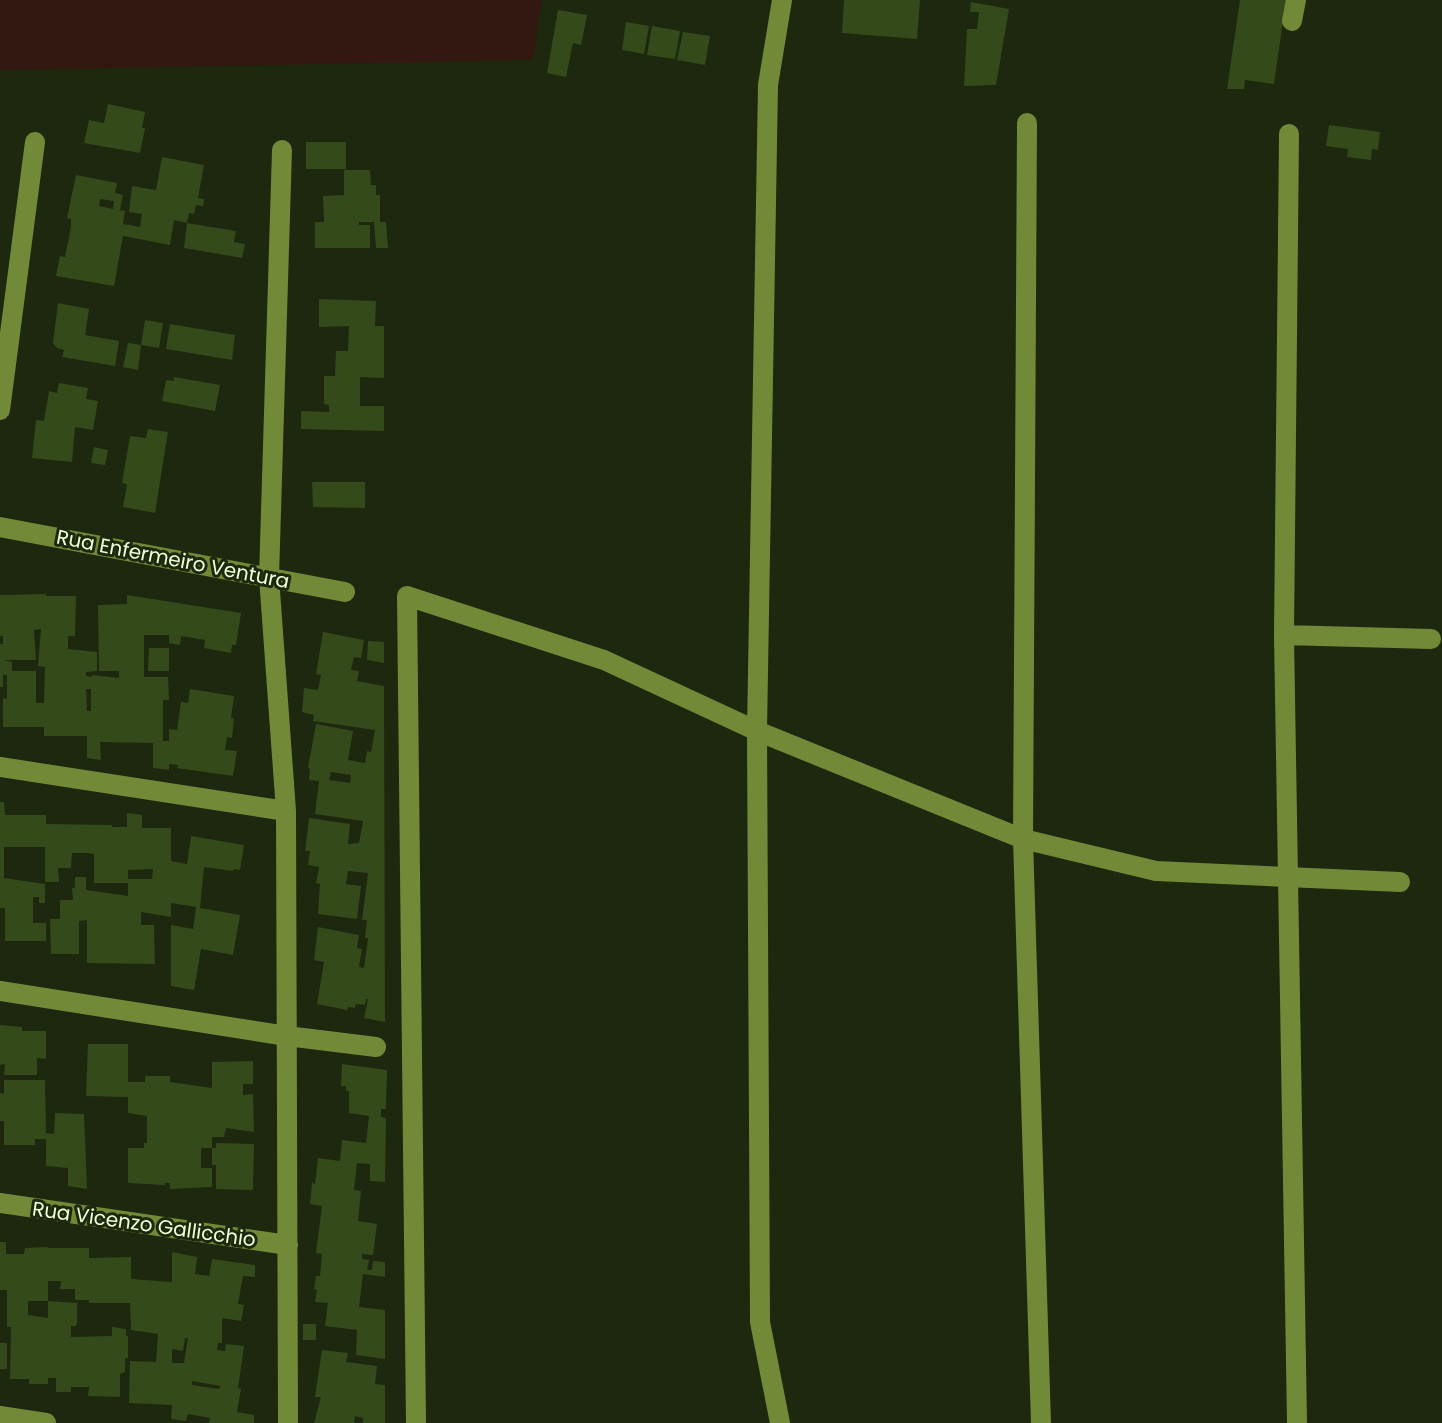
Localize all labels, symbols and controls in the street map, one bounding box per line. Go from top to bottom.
street label: Rua Enfermeiro Ventura [54,523,292,595]
street label: Rua Vicenzo Gallicchio [30,1194,258,1254]

